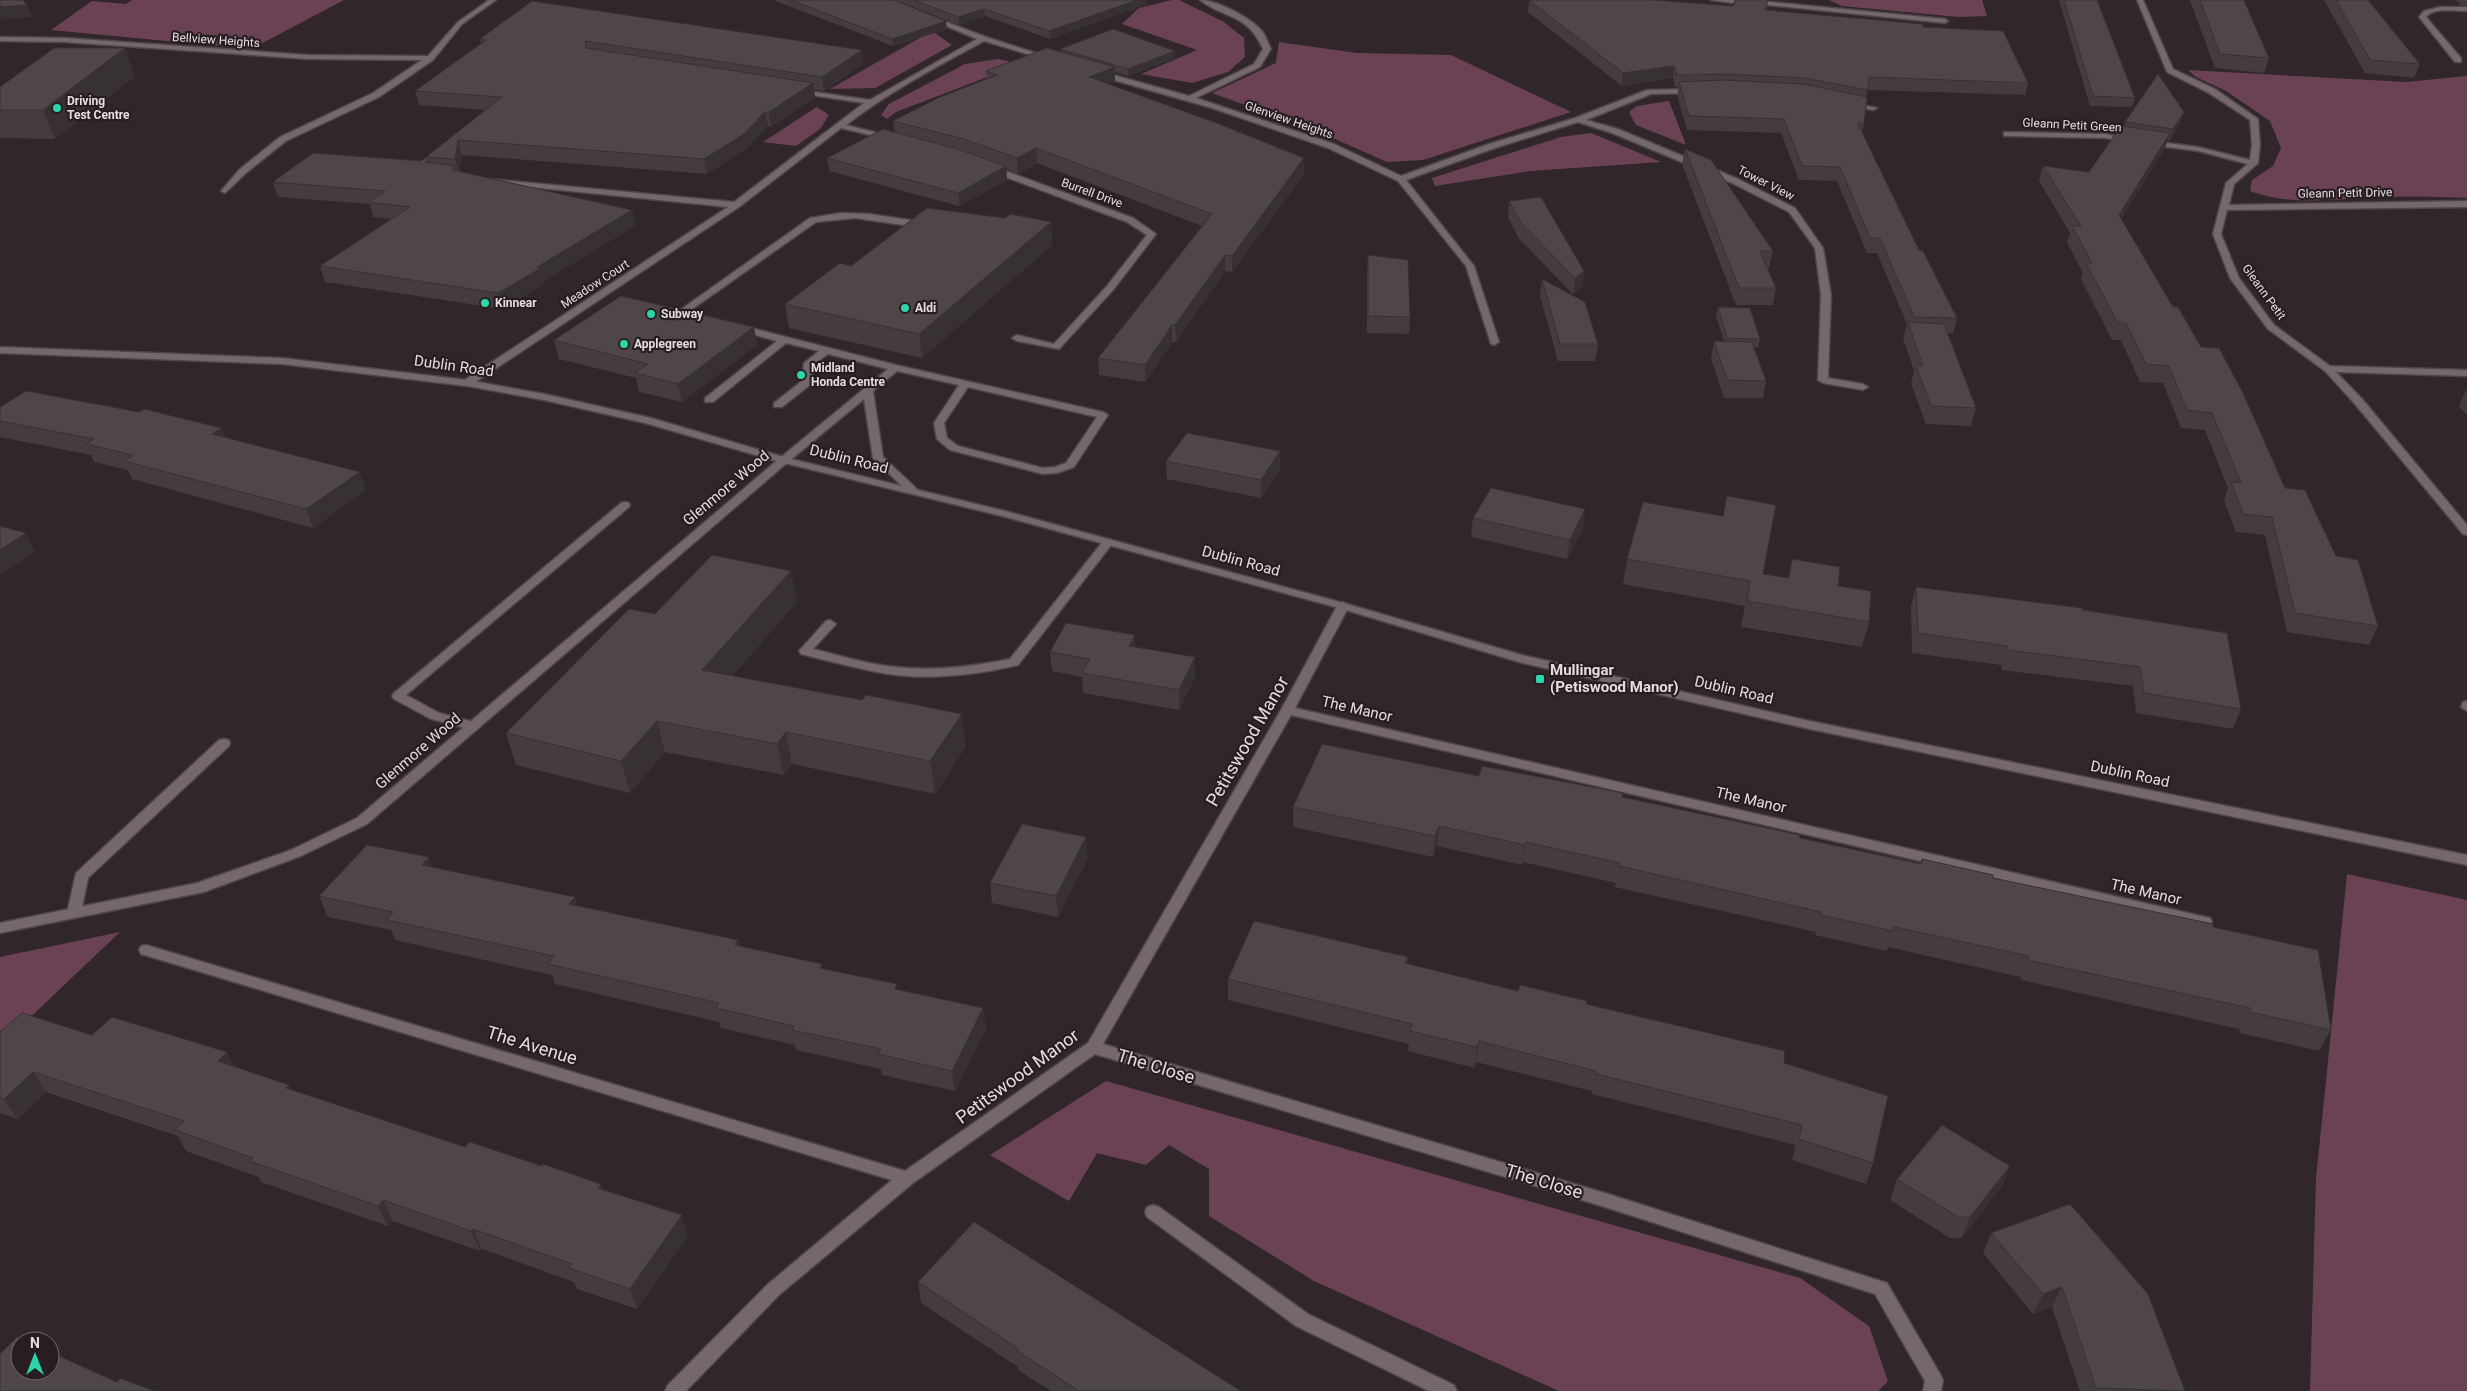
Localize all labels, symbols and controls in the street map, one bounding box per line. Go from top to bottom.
street label: Bellview Heights [172,30,260,50]
place label: Driving Test Centre [67,94,130,122]
street label: Glenview Heights [1243,98,1335,142]
marker: Driving Test Centre [51,102,63,114]
street label: Gleann Petit Green [2022,115,2122,135]
street label: Tower View [1735,163,1797,203]
street label: Burrell Drive [1059,175,1125,211]
street label: Gleann Petit Drive [2297,185,2393,201]
street label: Meadow Court [558,257,632,311]
street label: Gleann Petit [2239,262,2289,322]
place label: Kinnear [495,296,537,310]
marker: Kinnear [479,297,491,309]
place label: Aldi [915,301,936,315]
marker: Aldi [899,302,911,314]
place label: Subway [661,307,704,321]
marker: Subway [645,308,657,320]
place label: Applegreen [634,337,696,351]
marker: Applegreen [618,338,630,350]
street label: Dublin Road [413,352,495,380]
place label: Midland Honda Centre [811,361,886,389]
marker: Midland Honda Centre [795,369,807,381]
street label: Dublin Road [808,441,890,477]
street label: Glenmore Wood [679,447,773,529]
street label: Dublin Road [1200,542,1282,580]
place label: Mullingar (Petiswood Manor) [1550,661,1679,696]
street label: Petitswood Manor [1201,672,1293,810]
street label: Dublin Road [1693,672,1775,708]
marker: Mullingar (Petiswood Manor) [1534,673,1546,685]
street label: The Manor [1320,692,1394,726]
street label: Glenmore Wood [372,709,464,793]
street label: Dublin Road [2089,757,2171,791]
street label: The Manor [1714,783,1788,817]
street label: The Manor [2109,875,2183,909]
street label: The Avenue [484,1021,580,1069]
street label: Petitswood Manor [951,1024,1083,1128]
street label: The Close [1115,1044,1197,1088]
street label: The Close [1503,1159,1585,1203]
north arrow [10,1331,60,1381]
text: N [30,1335,40,1351]

